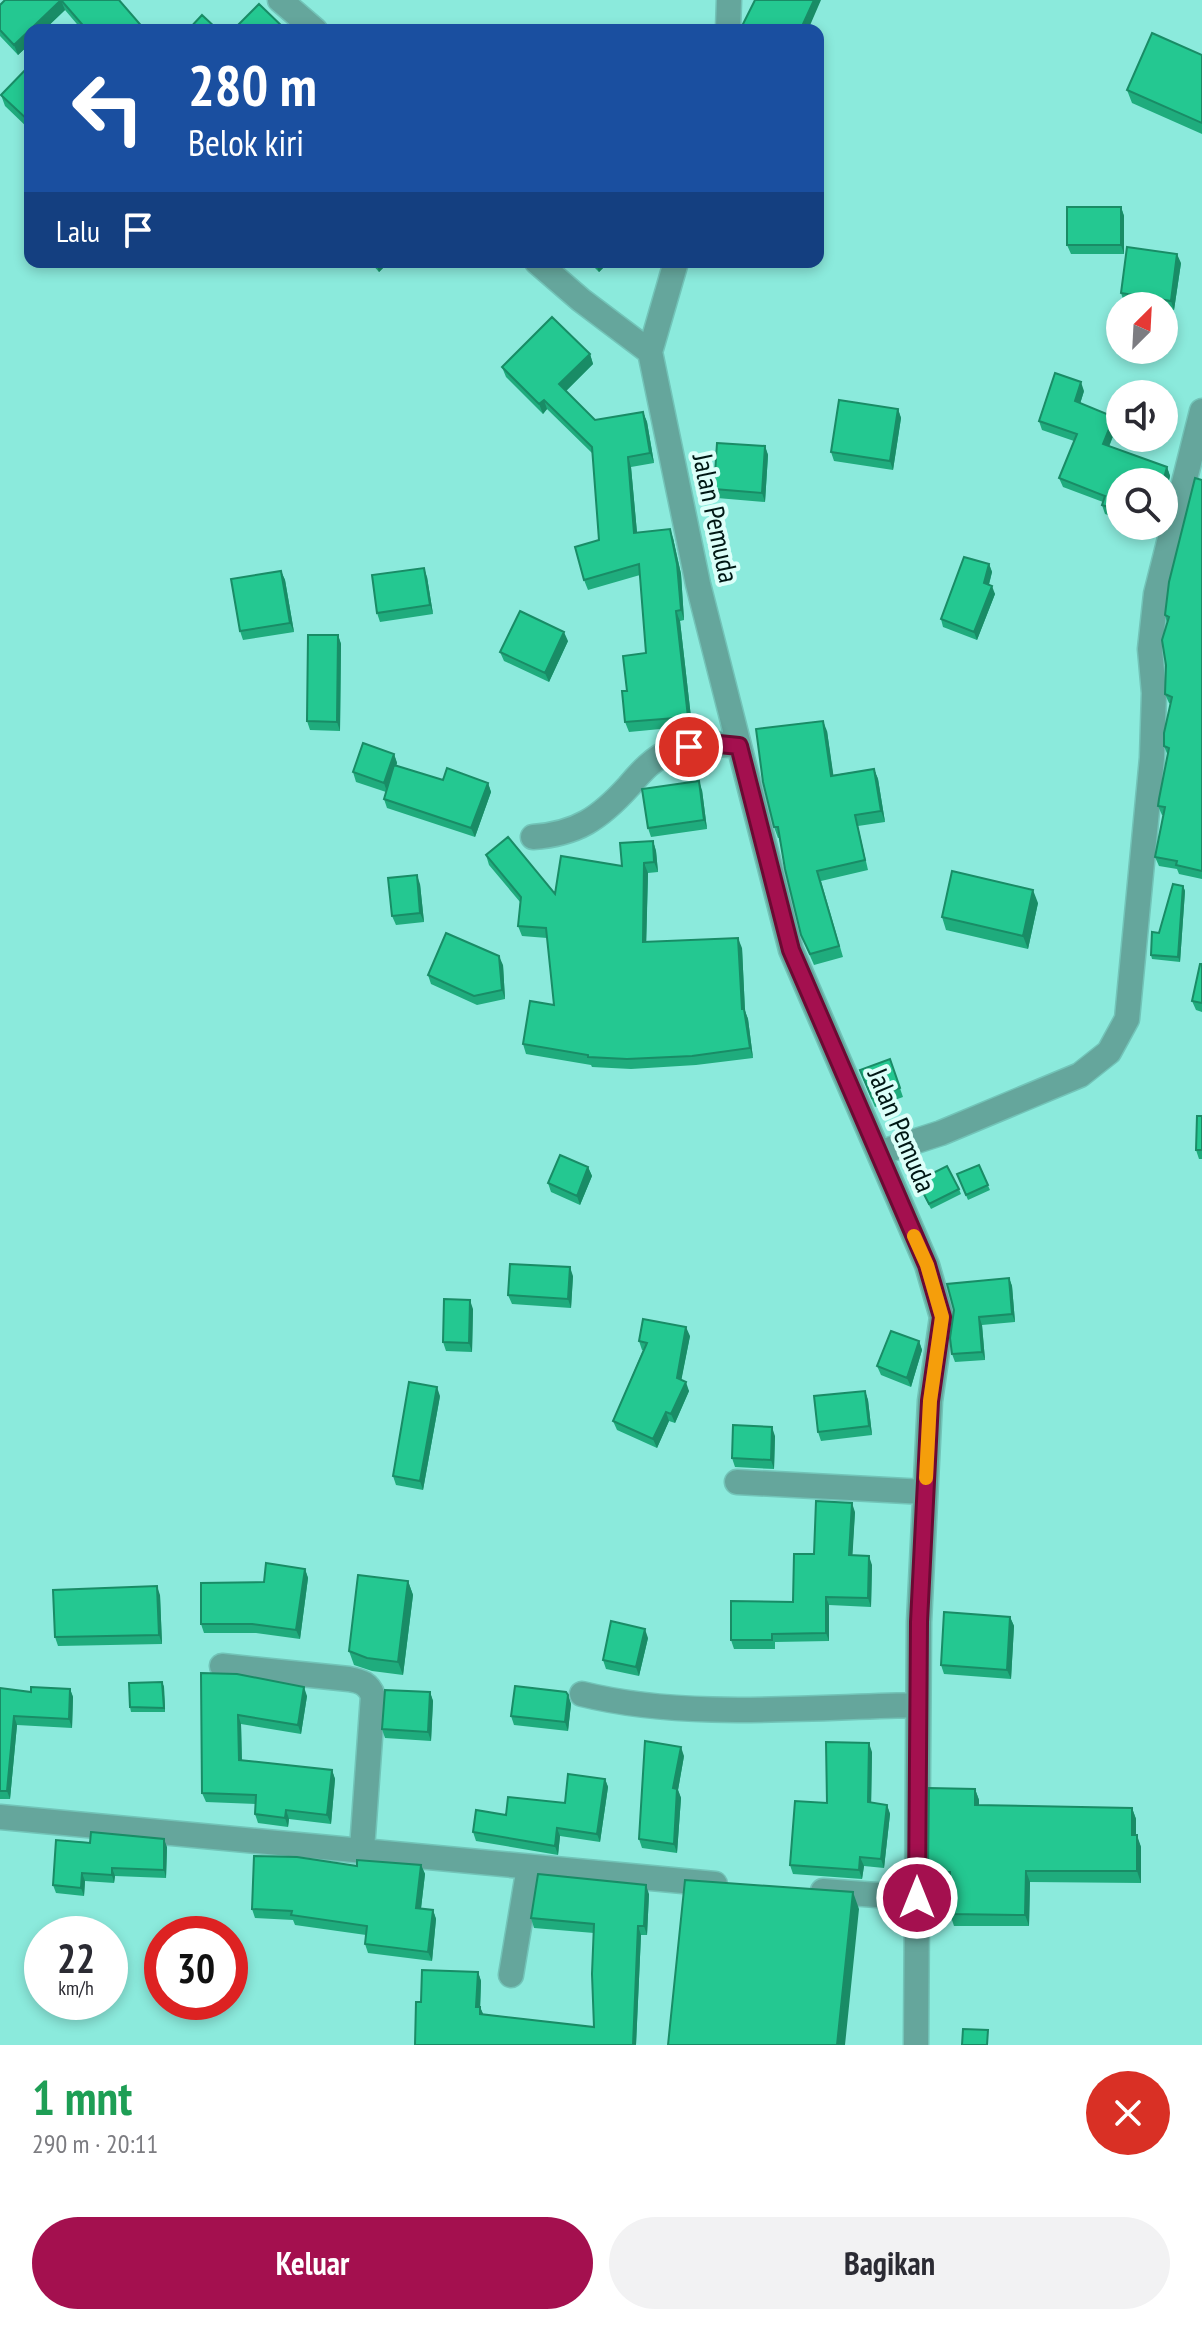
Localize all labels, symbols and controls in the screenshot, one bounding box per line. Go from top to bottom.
text: 280 m [188,49,317,121]
icon: left [56,56,160,160]
text: Belok kiri [188,119,304,166]
icon: arrive [116,208,160,252]
text: Lalu [56,211,100,250]
north arrow [1106,292,1178,364]
map controls [1106,292,1178,540]
button: sound [1106,380,1178,452]
street label: Jalan Pemuda [685,449,748,586]
button: search [1106,468,1178,540]
pin [655,713,723,781]
icon: arrive [667,725,711,769]
street label: Jalan Pemuda [859,1061,945,1197]
position arrow [875,1856,959,1940]
speed limit sign: 30 [144,1916,248,2020]
text: 22 [57,1932,95,1984]
text: km/h [58,1975,94,2001]
text: 1 mnt [32,2066,132,2128]
button: close [1086,2071,1170,2155]
text: 290 m · 20:11 [32,2127,158,2160]
button: Keluar [32,2217,593,2309]
button: Bagikan [609,2217,1170,2309]

